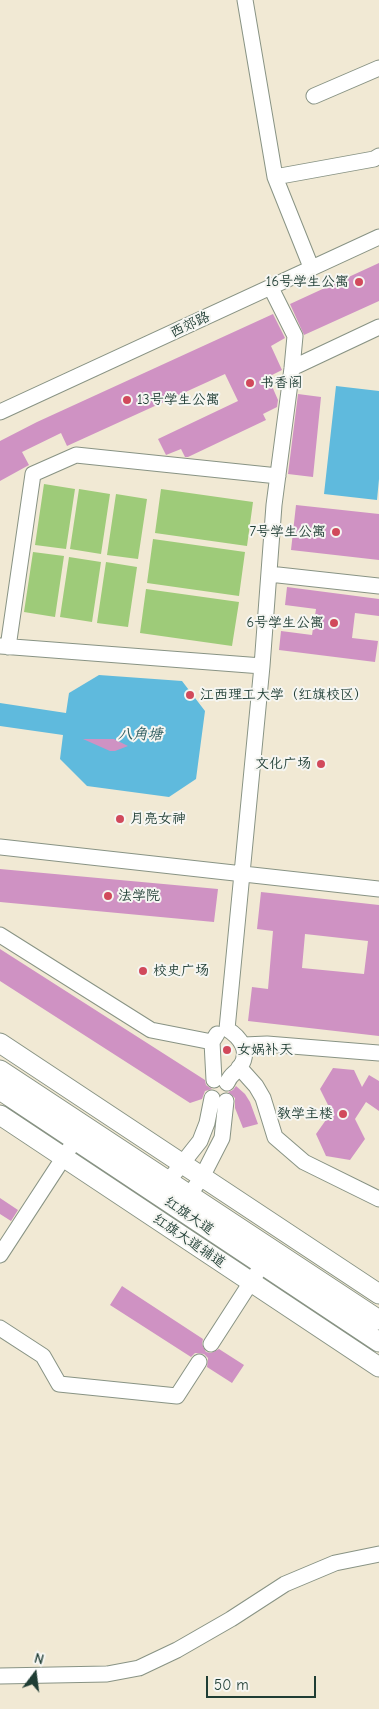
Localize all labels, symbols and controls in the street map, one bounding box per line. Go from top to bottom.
place label: 16号学生公寓 [266,274,349,290]
marker: 16号学生公寓 [353,276,365,288]
street label: 西郊路 [167,309,213,341]
place label: 书香阁 [260,375,302,391]
marker: 书香阁 [244,377,256,389]
place label: 13号学生公寓 [137,392,220,408]
marker: 13号学生公寓 [121,394,133,406]
place label: 7号学生公寓 [249,524,326,540]
marker: 7号学生公寓 [330,526,342,538]
place label: 6号学生公寓 [246,615,324,631]
marker: 6号学生公寓 [328,617,340,629]
place label: 江西理工大学（红旗校区） [200,687,368,703]
marker: 江西理工大学（红旗校区） [184,689,196,701]
water label: 八角塘 [118,726,162,744]
place label: 文化广场 [255,756,311,772]
marker: 文化广场 [315,758,327,770]
place label: 月亮女神 [130,811,186,827]
marker: 月亮女神 [114,813,126,825]
place label: 法学院 [118,888,160,904]
marker: 法学院 [102,890,114,902]
place label: 校史广场 [153,963,209,979]
marker: 校史广场 [137,965,149,977]
place label: 女娲补天 [237,1042,293,1058]
marker: 女娲补天 [221,1044,233,1056]
place label: 教学主楼 [277,1106,333,1122]
marker: 教学主楼 [337,1108,349,1120]
street label: 红旗大道 [161,1193,217,1239]
street label: 红旗大道辅道 [149,1211,229,1271]
north arrow [10,1649,60,1699]
text: N [32,1650,46,1668]
scale bar [209,1666,319,1698]
text: 50 m [214,1676,249,1694]

